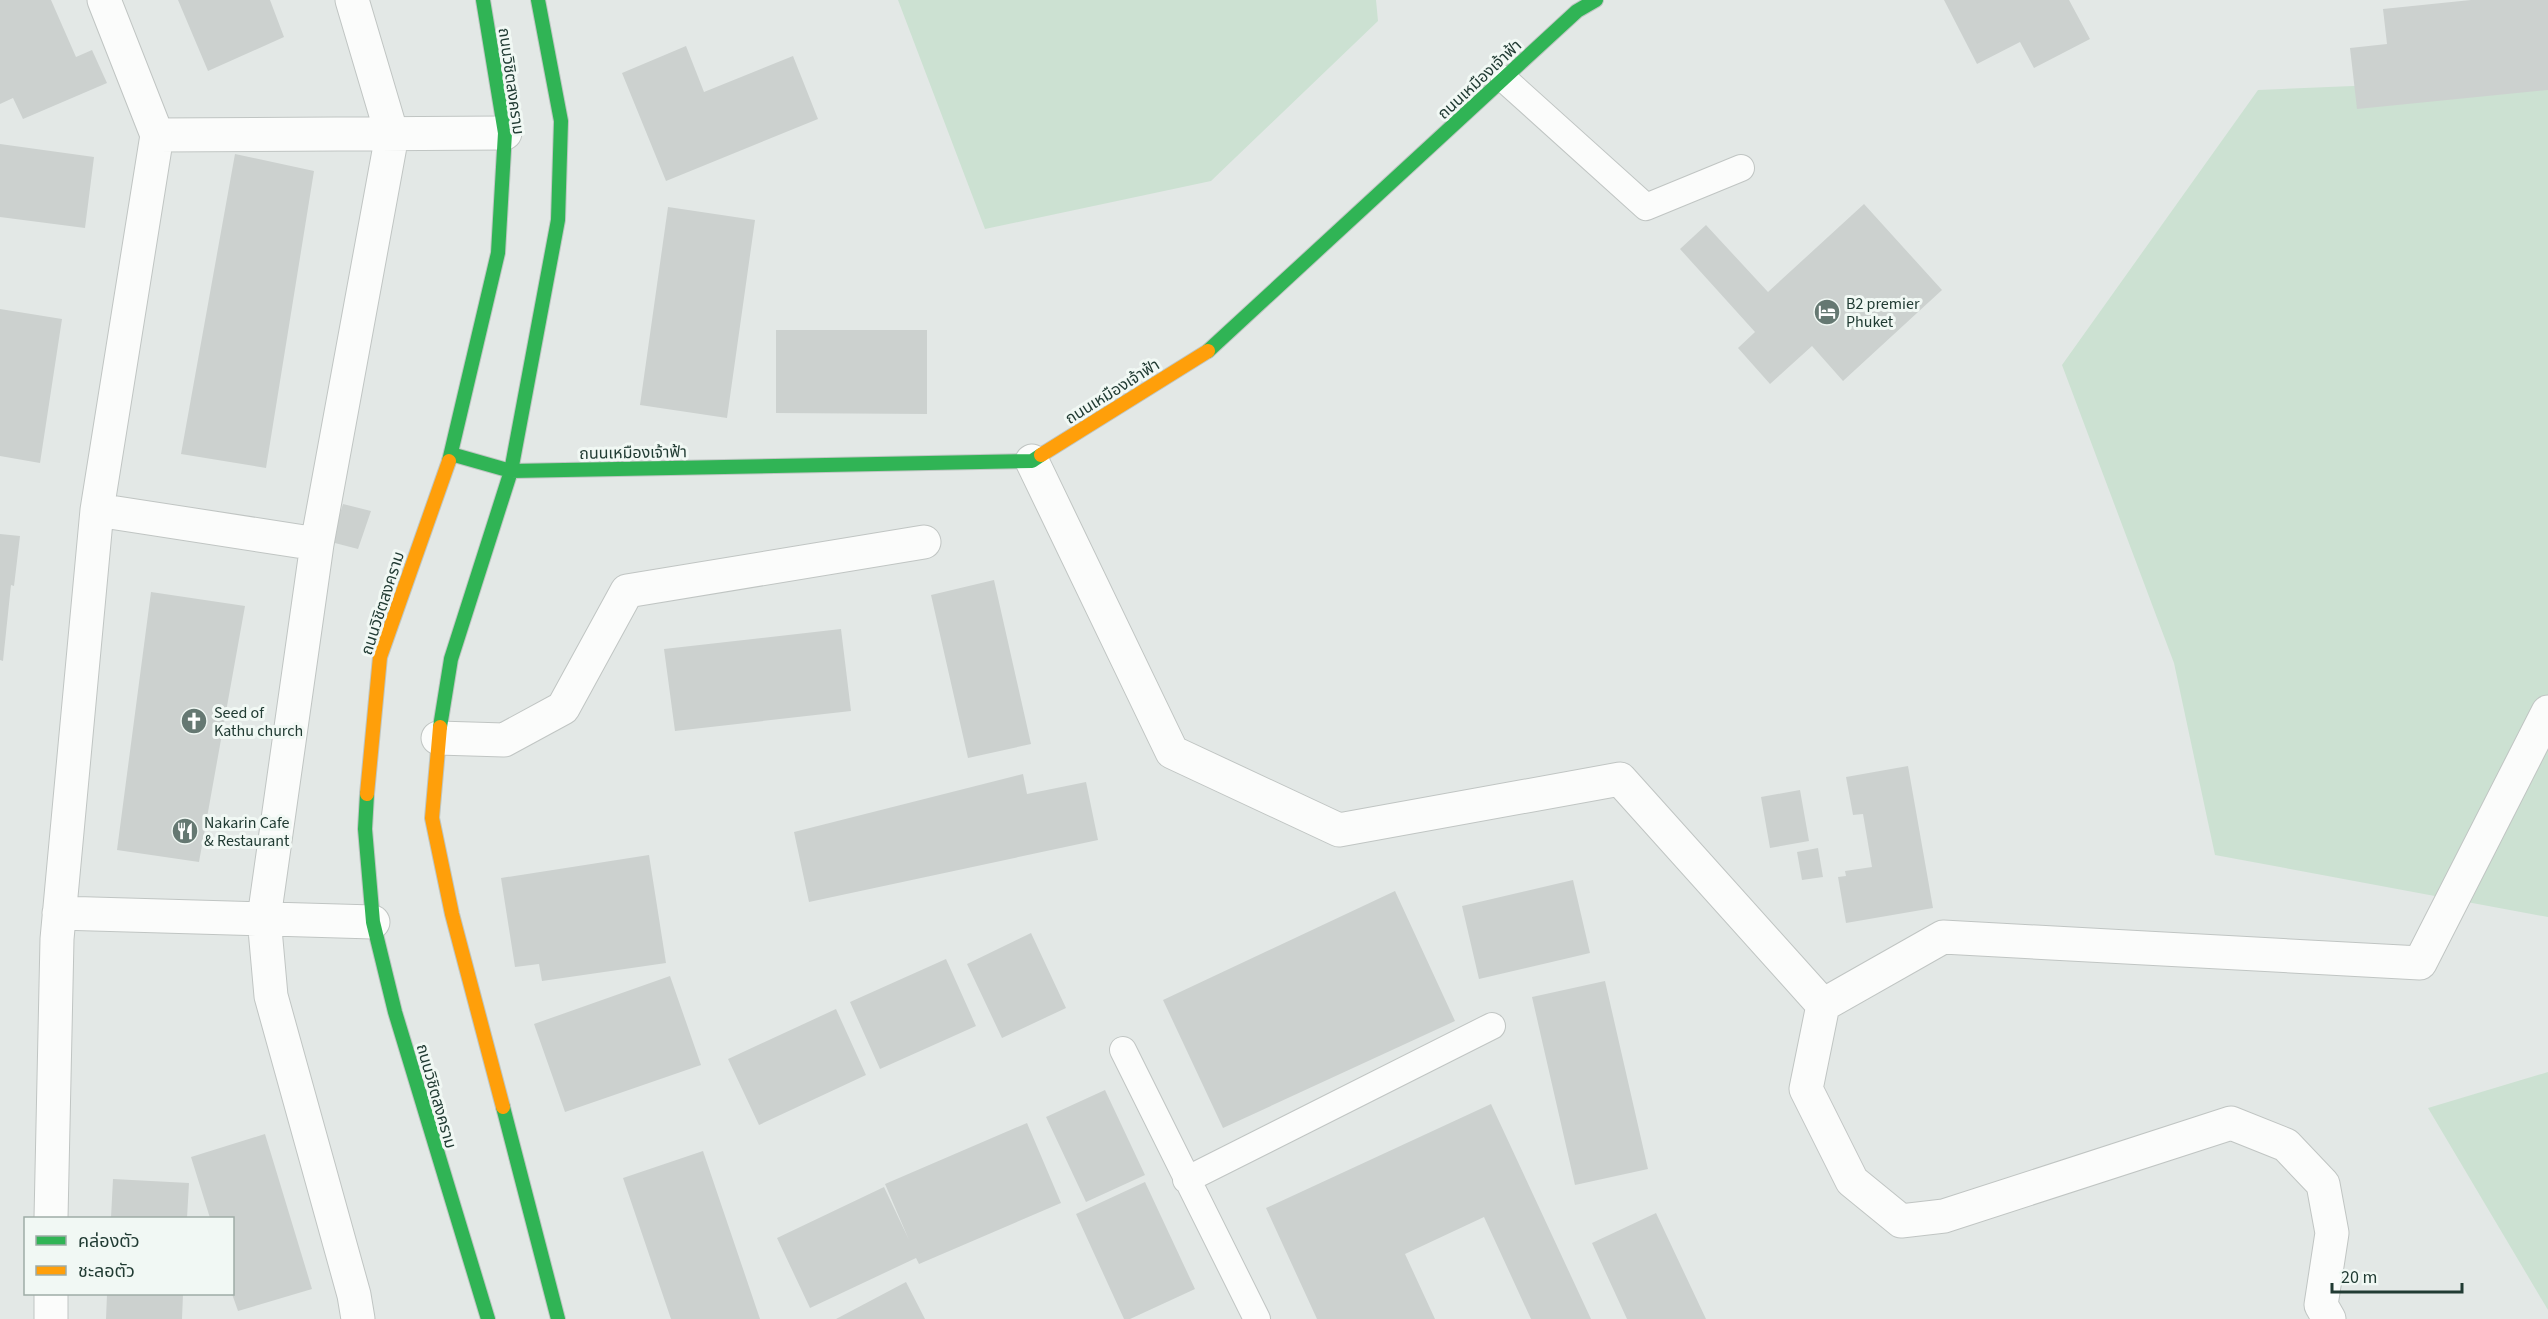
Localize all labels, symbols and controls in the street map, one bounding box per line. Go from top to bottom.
street label: ถนนวิชิตสงคราม [493,26,529,136]
street label: ถนนเหมืองเจ้าฟ้า [1433,35,1527,124]
place label: B2 premier Phuket [1846,293,1920,333]
hotel icon: B2 premier Phuket [1812,297,1842,327]
street label: ถนนเหมืองเจ้าฟ้า [1061,354,1164,430]
street label: ถนนเหมืองเจ้าฟ้า [579,441,687,465]
street label: ถนนวิชิตสงคราม [356,549,410,658]
place label: Seed of Kathu church [214,702,303,742]
church icon: Seed of Kathu church [179,706,209,736]
place label: Nakarin Cafe & Restaurant [204,812,290,852]
restaurant icon: Nakarin Cafe & Restaurant [170,816,200,846]
street label: ถนนวิชิตสงคราม [411,1041,461,1151]
legend [24,1217,234,1295]
text: คล่องตัว [78,1229,140,1254]
scale bar [2332,1256,2462,1294]
text: ชะลอตัว [78,1259,135,1284]
text: 20 m [2341,1265,2377,1290]

